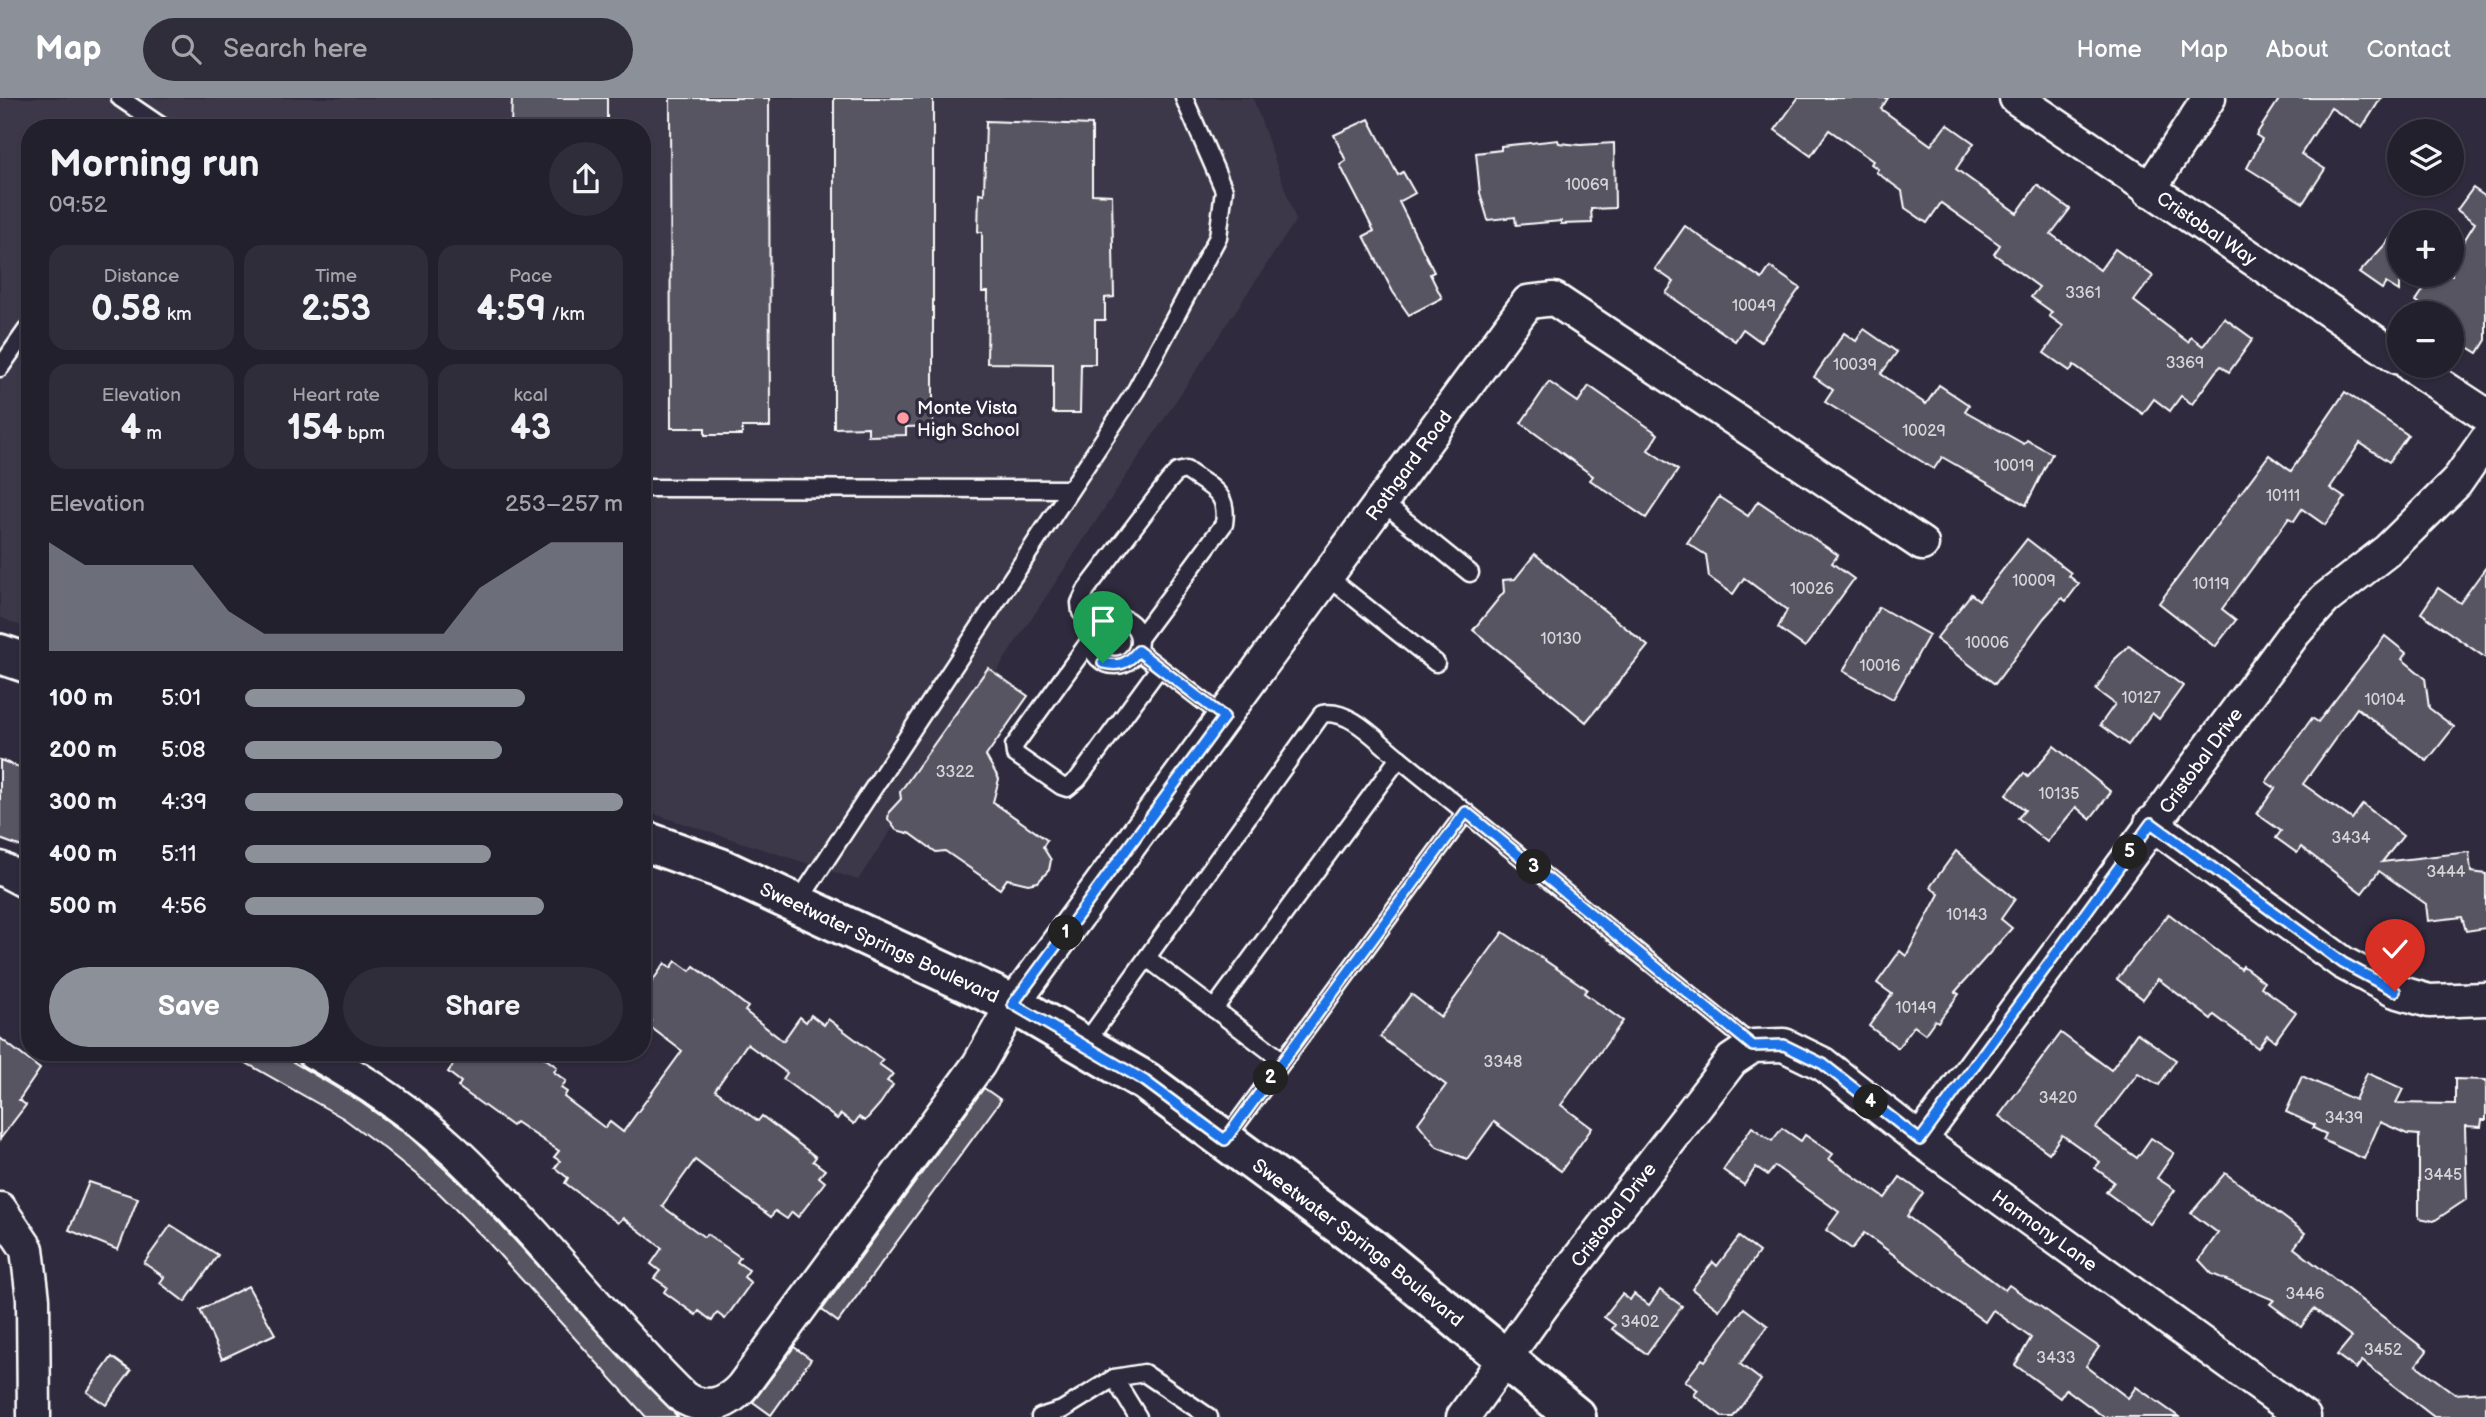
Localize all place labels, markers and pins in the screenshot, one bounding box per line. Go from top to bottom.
place label: Monte Vista High School [917,397,1020,442]
marker: Monte Vista High School [895,410,911,426]
pin [1073,591,1133,663]
pin: 5 [2112,834,2148,870]
pin: 3 [1516,850,1552,884]
pin: 1 [1048,916,1084,950]
pin [2365,919,2425,991]
pin: 2 [1254,1060,1288,1096]
pin: 4 [1854,1084,1888,1119]

